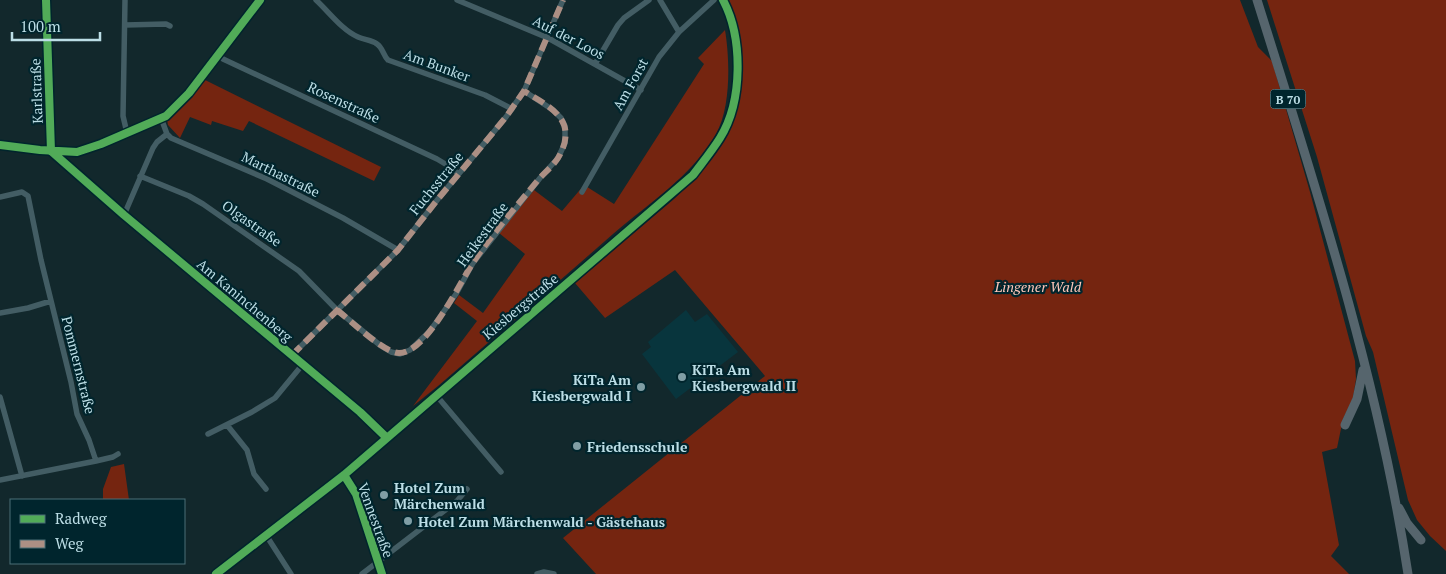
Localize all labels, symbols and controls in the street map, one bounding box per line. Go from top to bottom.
scale bar [12,10,100,42]
street label: Auf der Loos [530,11,608,63]
text: 100 m [20,16,61,36]
street label: Am Bunker [401,44,473,86]
street label: Am Forst [608,54,653,114]
street label: Karlstraße [25,58,47,124]
street label: Rosenstraße [305,77,383,127]
road number: B 70 [1270,90,1306,108]
street label: Marthastraße [239,147,323,201]
street label: Fuchsstraße [405,147,467,219]
street label: Olgastraße [218,196,286,250]
street label: Heikestraße [452,198,512,270]
street label: Am Kaninchenberg [193,254,297,346]
street label: Kiesbergstraße [478,269,562,343]
park label: Lingener Wald [994,277,1082,296]
street label: Pommernstraße [58,314,100,416]
place label: KiTa Am Kiesbergwald II [692,360,796,395]
place label: KiTa Am Kiesbergwald I [532,370,631,405]
marker: KiTa Am Kiesbergwald II [676,371,688,383]
marker: KiTa Am Kiesbergwald I [635,381,647,393]
place label: Friedensschule [587,437,688,456]
marker: Friedensschule [571,440,583,452]
place label: Hotel Zum Märchenwald [394,478,486,513]
street label: Vennestraße [354,480,398,560]
marker: Hotel Zum Märchenwald [378,489,390,501]
legend [10,499,185,564]
text: Radweg [55,508,108,528]
place label: Hotel Zum Märchenwald - Gästehaus [418,512,665,531]
marker: Hotel Zum Märchenwald - Gästehaus [402,515,414,527]
text: Weg [55,533,85,553]

